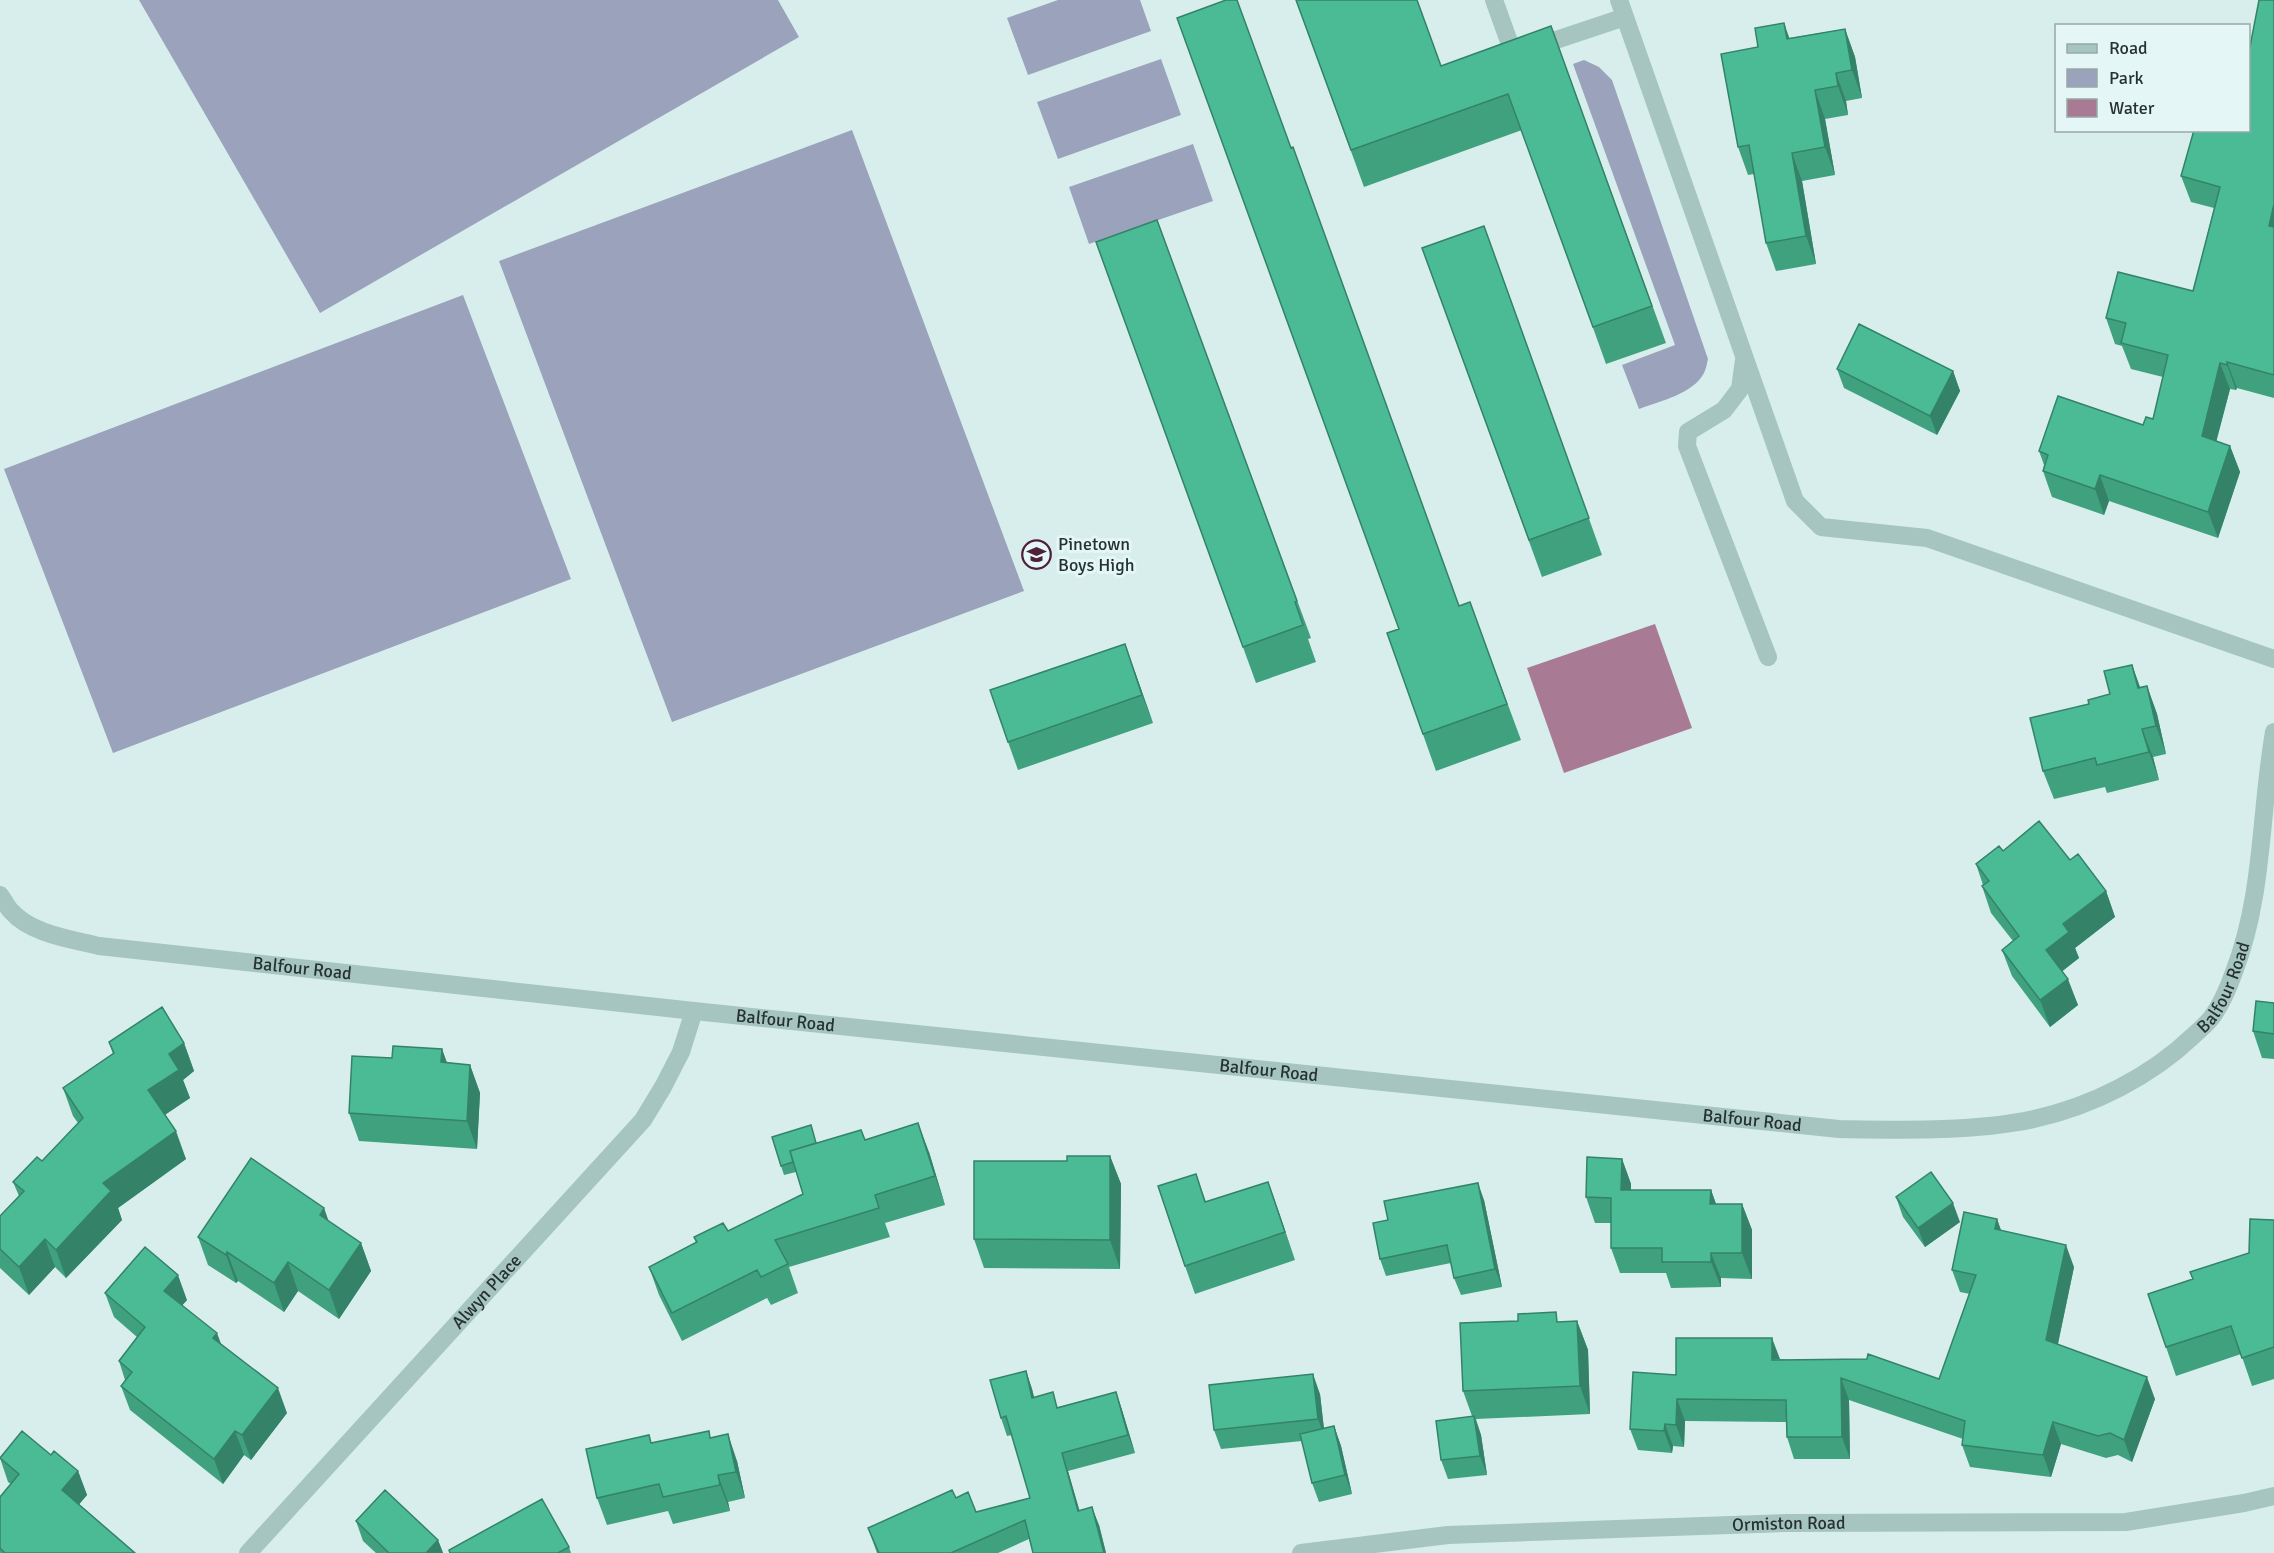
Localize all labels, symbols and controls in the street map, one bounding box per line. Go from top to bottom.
legend [2055,24,2250,132]
text: Road [2109,37,2148,59]
text: Park [2109,67,2144,89]
text: Water [2109,97,2155,119]
place label: Pinetown Boys High [1058,533,1135,576]
school or university icon: Pinetown Boys High [1021,538,1053,570]
street label: Balfour Road [2192,939,2254,1038]
street label: Balfour Road [252,952,353,985]
street label: Balfour Road [735,1004,836,1036]
street label: Balfour Road [1218,1054,1319,1086]
street label: Balfour Road [1702,1104,1803,1136]
street label: Alwyn Place [447,1250,526,1333]
street label: Ormiston Road [1732,1512,1845,1536]

